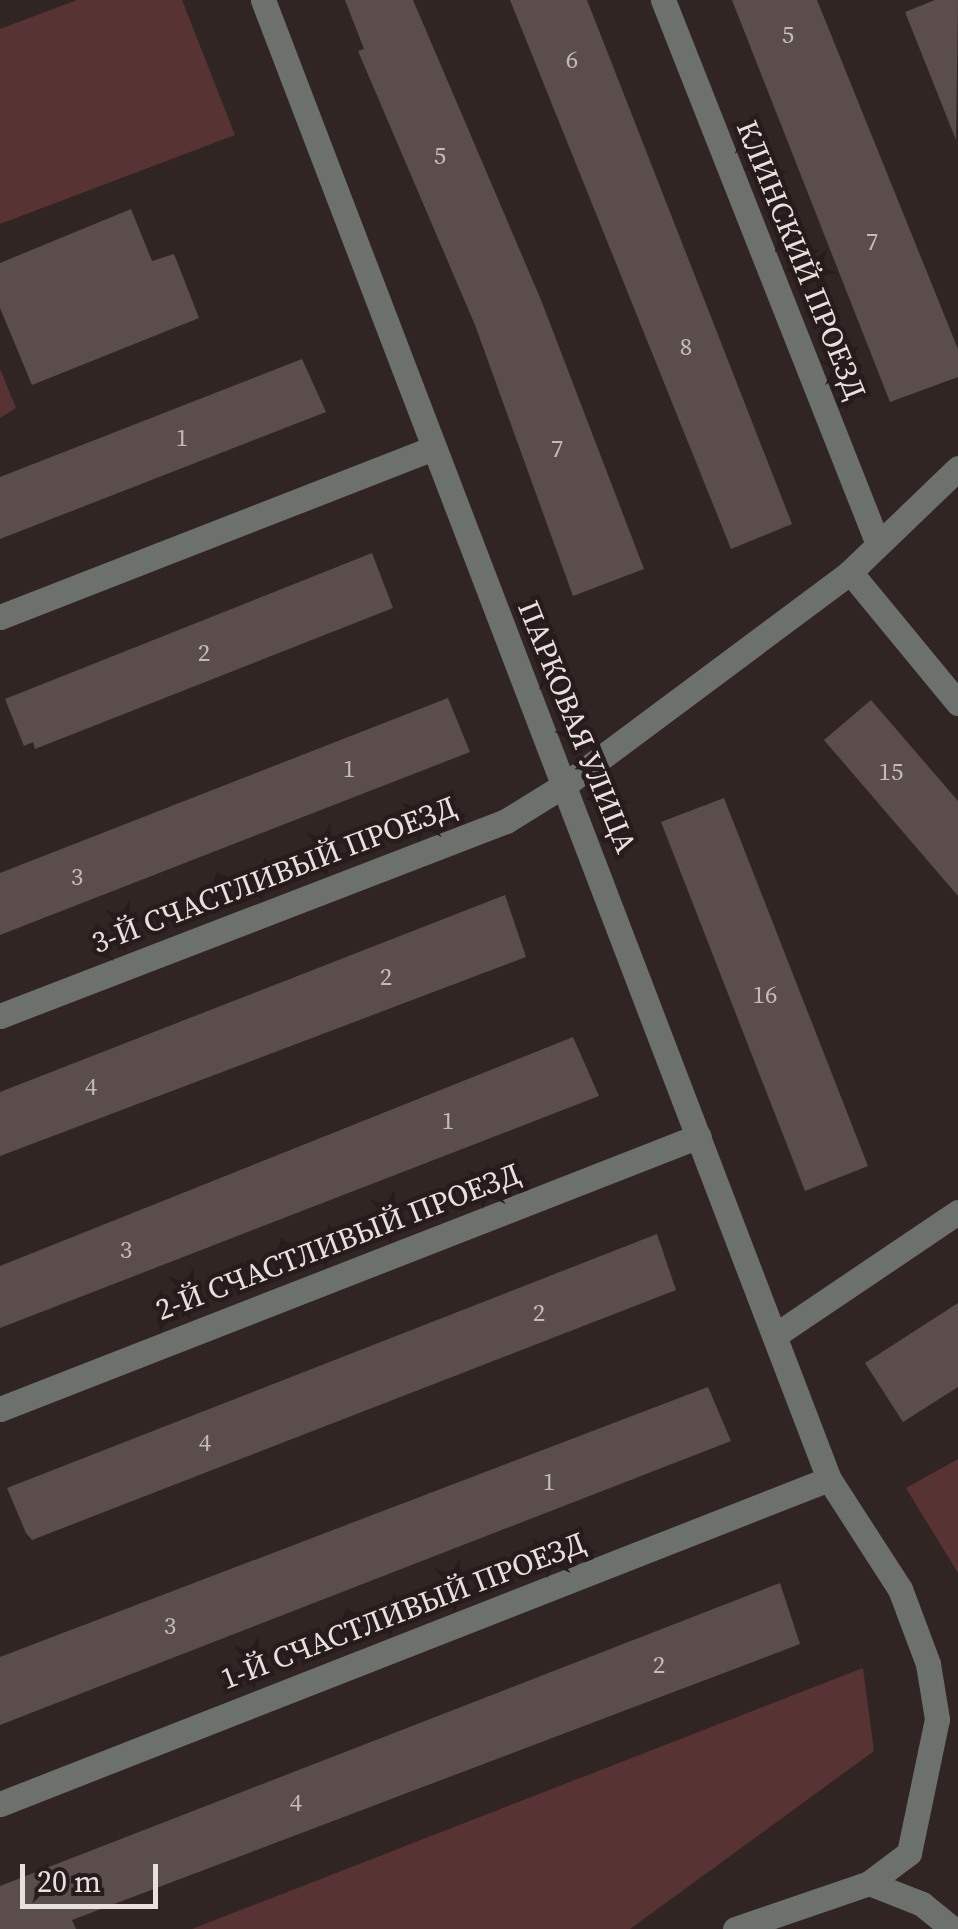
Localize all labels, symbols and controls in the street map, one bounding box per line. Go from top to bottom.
house number: 5 [782,19,794,49]
house number: 6 [566,44,578,74]
street label: КЛИНСКИЙ ПРОЕЗД [729,115,873,405]
house number: 5 [434,140,446,170]
house number: 7 [866,226,878,256]
house number: 8 [680,331,692,361]
house number: 1 [176,422,188,452]
house number: 7 [551,433,563,463]
street label: ПАРКОВАЯ УЛИЦА [510,596,644,858]
house number: 2 [198,637,210,667]
house number: 1 [343,753,355,783]
house number: 15 [879,756,903,786]
street label: 3-Й СЧАСТЛИВЫЙ ПРОЕЗД [87,789,461,961]
house number: 3 [71,861,83,891]
house number: 2 [380,961,392,991]
house number: 16 [753,979,777,1009]
house number: 4 [85,1071,97,1101]
house number: 1 [442,1105,454,1135]
street label: 2-Й СЧАСТЛИВЫЙ ПРОЕЗД [151,1156,525,1328]
house number: 3 [120,1234,132,1264]
house number: 2 [533,1297,545,1327]
house number: 4 [199,1427,211,1457]
house number: 1 [543,1466,555,1496]
street label: 1-Й СЧАСТЛИВЫЙ ПРОЕЗД [216,1525,590,1697]
house number: 3 [164,1610,176,1640]
house number: 2 [653,1649,665,1679]
house number: 4 [290,1787,302,1817]
scale bar [25,1844,162,1906]
text: 20 m [37,1861,101,1902]

